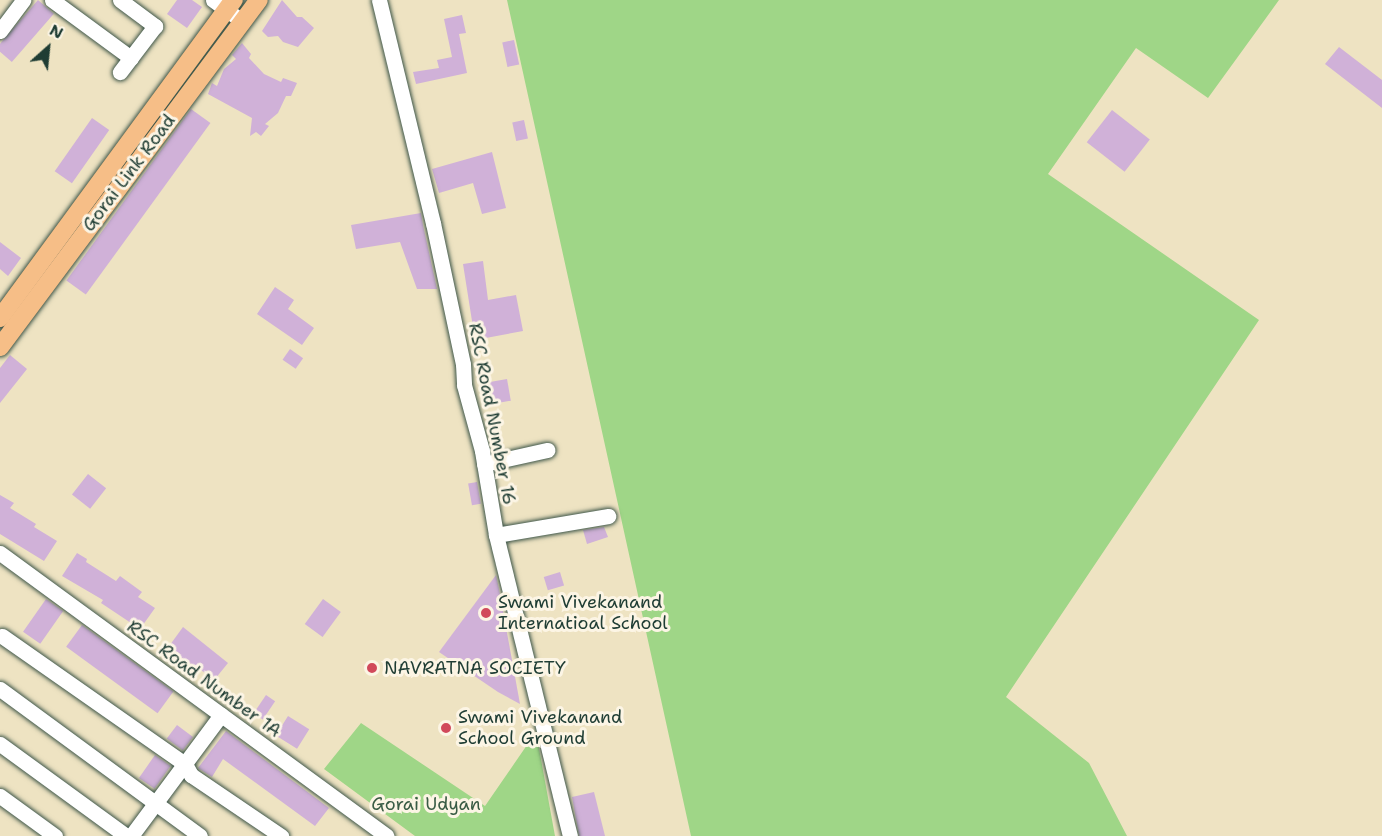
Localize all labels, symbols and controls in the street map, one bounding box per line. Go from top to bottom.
north arrow [18,18,78,78]
text: N [46,19,67,44]
street label: Gorai Link Road [78,110,180,236]
street label: RSC Road Number 16 [464,321,520,507]
place label: Swami Vivekanand Internatioal School [498,592,668,634]
marker: Swami Vivekanand Internatioal School [479,606,493,620]
street label: RSC Road Number 1A [123,616,285,742]
place label: NAVRATNA SOCIETY [384,657,566,679]
marker: NAVRATNA SOCIETY [365,661,379,675]
place label: Swami Vivekanand School Ground [458,707,623,750]
marker: Swami Vivekanand School Ground [439,721,453,735]
park label: Gorai Udyan [371,793,481,815]

